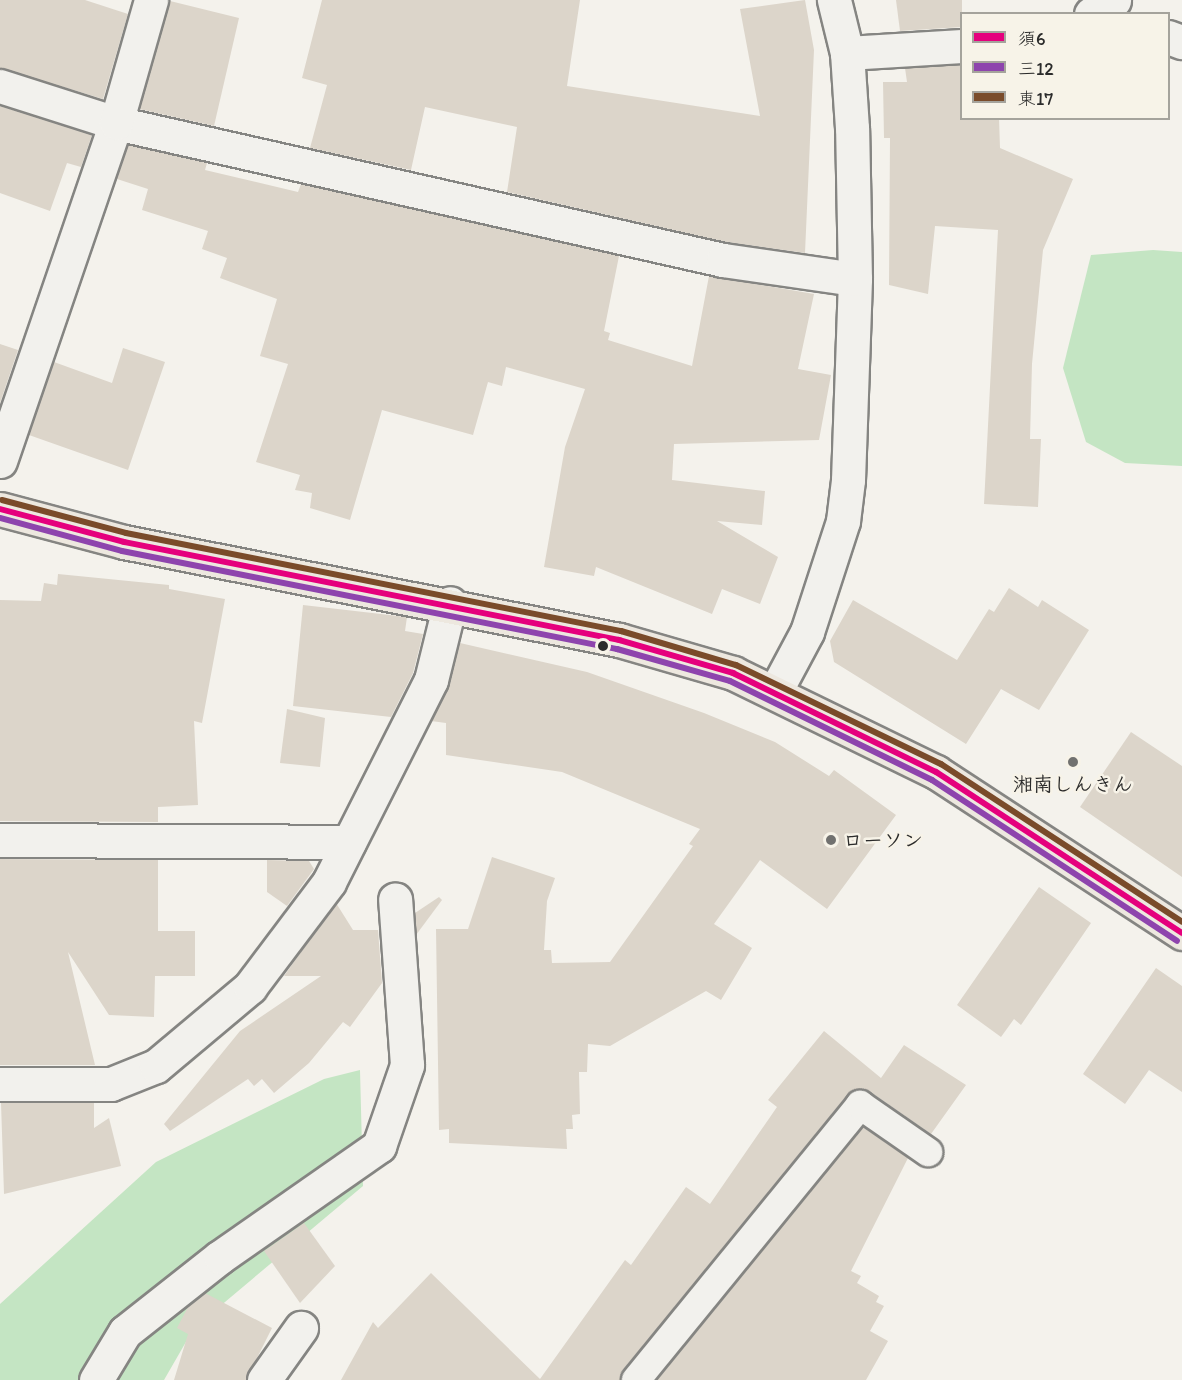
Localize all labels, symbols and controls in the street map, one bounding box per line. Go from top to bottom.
legend [960,12,1170,120]
text: 須6 [1018,28,1046,50]
text: 三12 [1018,58,1054,80]
text: 東17 [1018,88,1053,110]
unlabelled marker [597,640,609,652]
marker: 湘南しんきん [1066,755,1080,769]
place label: 湘南しんきん [1013,772,1133,796]
place label: ローソン [843,828,923,852]
marker: ローソン [824,833,838,847]

